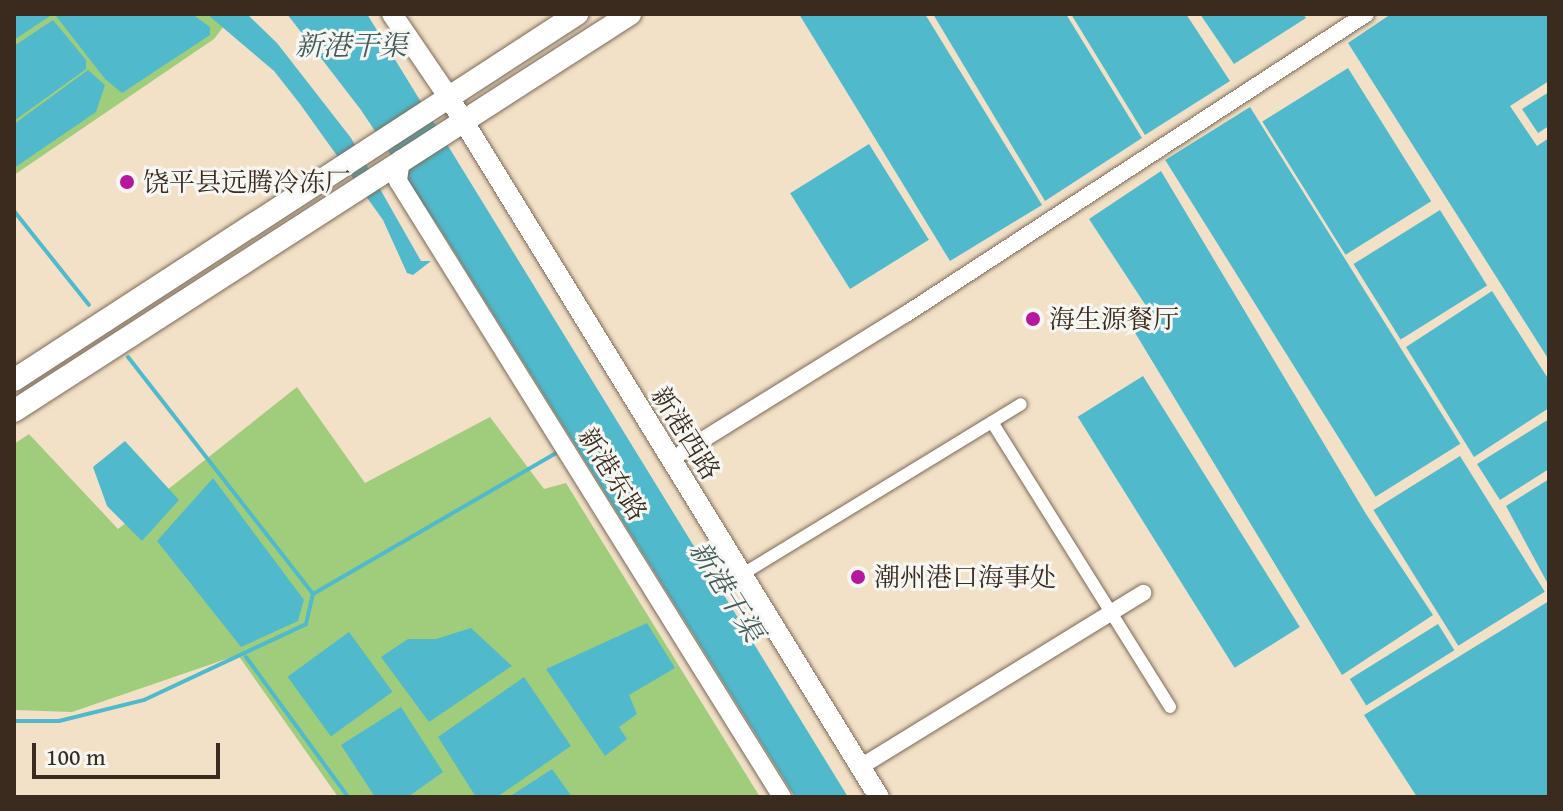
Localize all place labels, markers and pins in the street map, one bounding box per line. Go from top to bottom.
place label: 饶平县远腾冷冻厂 [143,166,351,198]
marker: 饶平县远腾冷冻厂 [118,173,136,191]
place label: 海生源餐厅 [1049,303,1179,335]
marker: 海生源餐厅 [1024,310,1042,328]
place label: 潮州港口海事处 [874,561,1056,593]
marker: 潮州港口海事处 [849,568,867,586]

